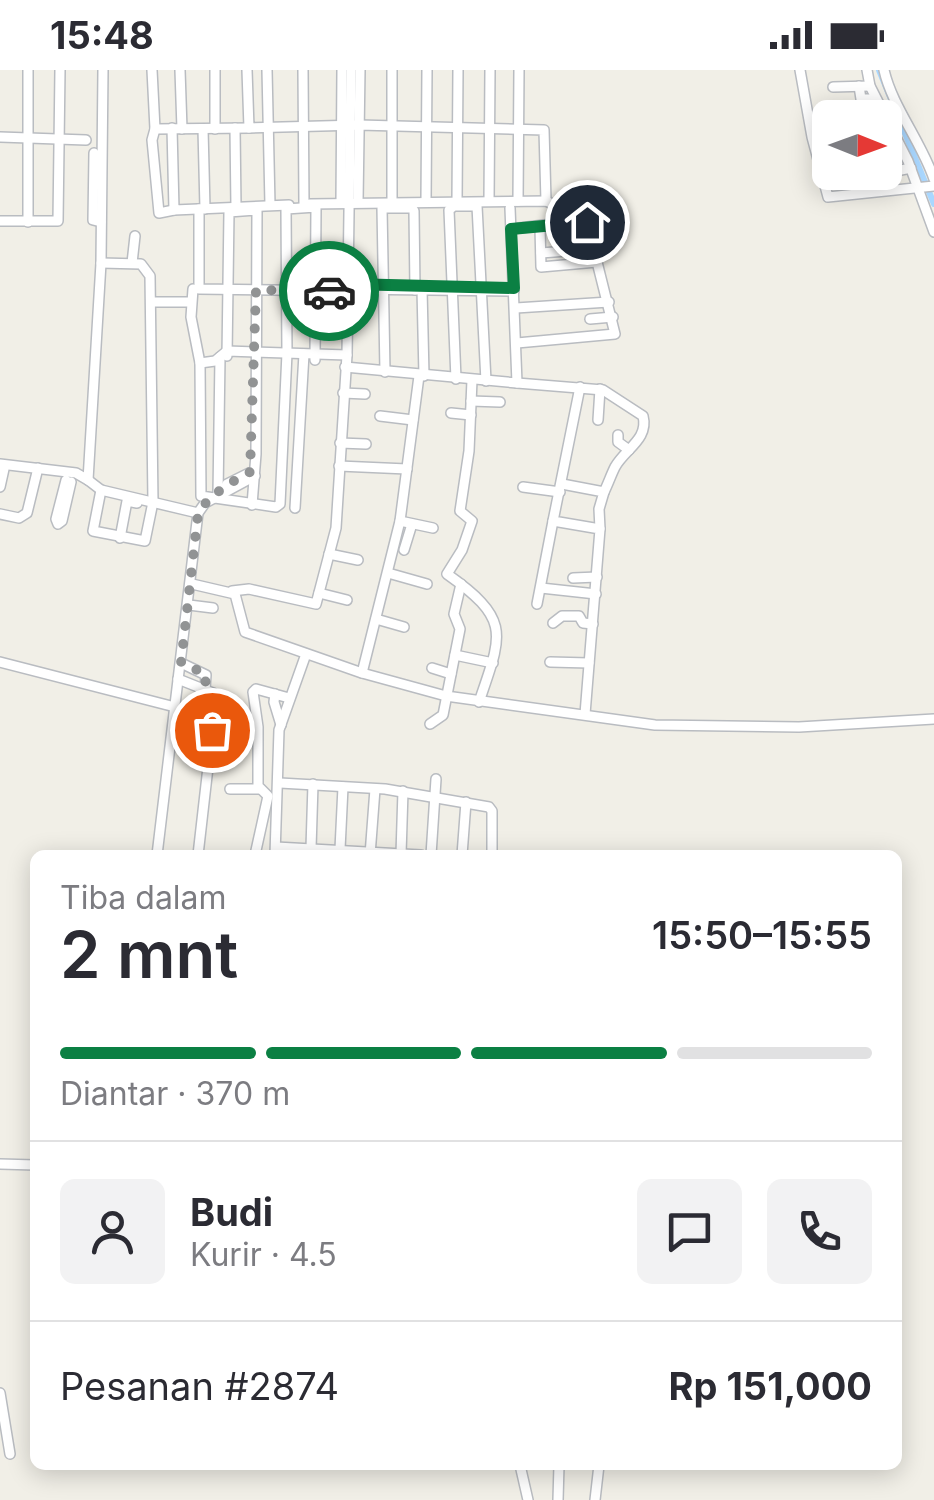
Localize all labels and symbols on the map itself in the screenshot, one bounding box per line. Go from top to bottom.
north arrow [812,100,902,190]
pin [545,180,630,265]
courier [279,241,379,341]
pin [170,688,255,773]

